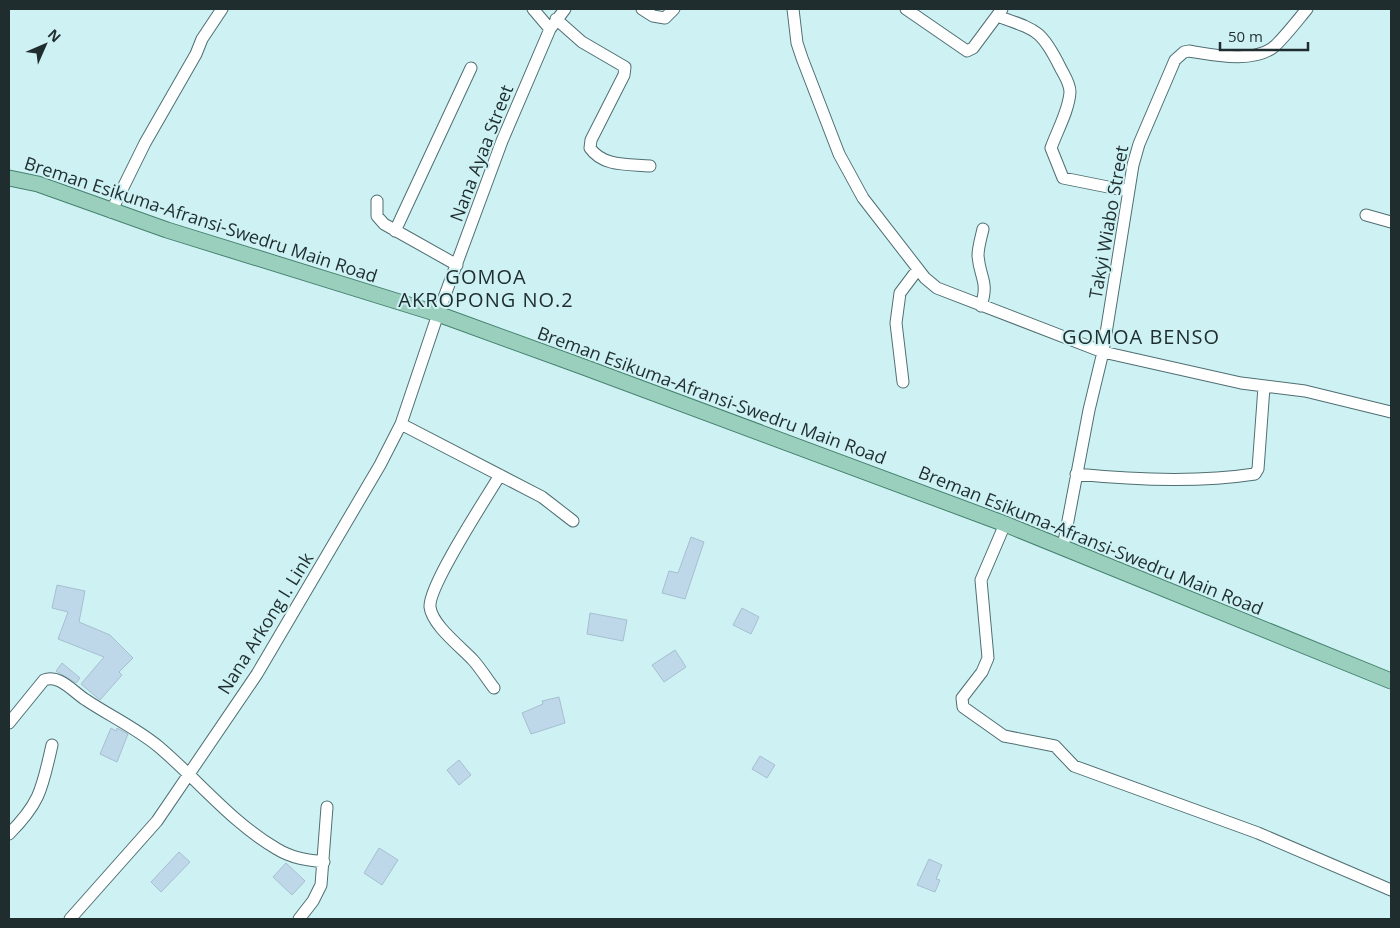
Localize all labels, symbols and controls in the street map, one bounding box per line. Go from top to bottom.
north arrow [20,20,70,70]
scale bar [1220,20,1308,52]
text: N [44,25,65,46]
text: 50 m [1228,26,1263,46]
street label: Nana Ayaa Street [444,81,518,225]
street label: Takyi Wiabo Street [1083,143,1133,301]
street label: Breman Esikuma-Afransi-Swedru Main Road [21,150,381,288]
district label: GOMOA AKROPONG NO.2 [398,263,574,313]
street label: Breman Esikuma-Afransi-Swedru Main Road [534,320,890,470]
district label: GOMOA BENSO [1062,323,1220,350]
street label: Breman Esikuma-Afransi-Swedru Main Road [915,460,1267,620]
street label: Nana Arkong I. Link [212,547,319,698]

